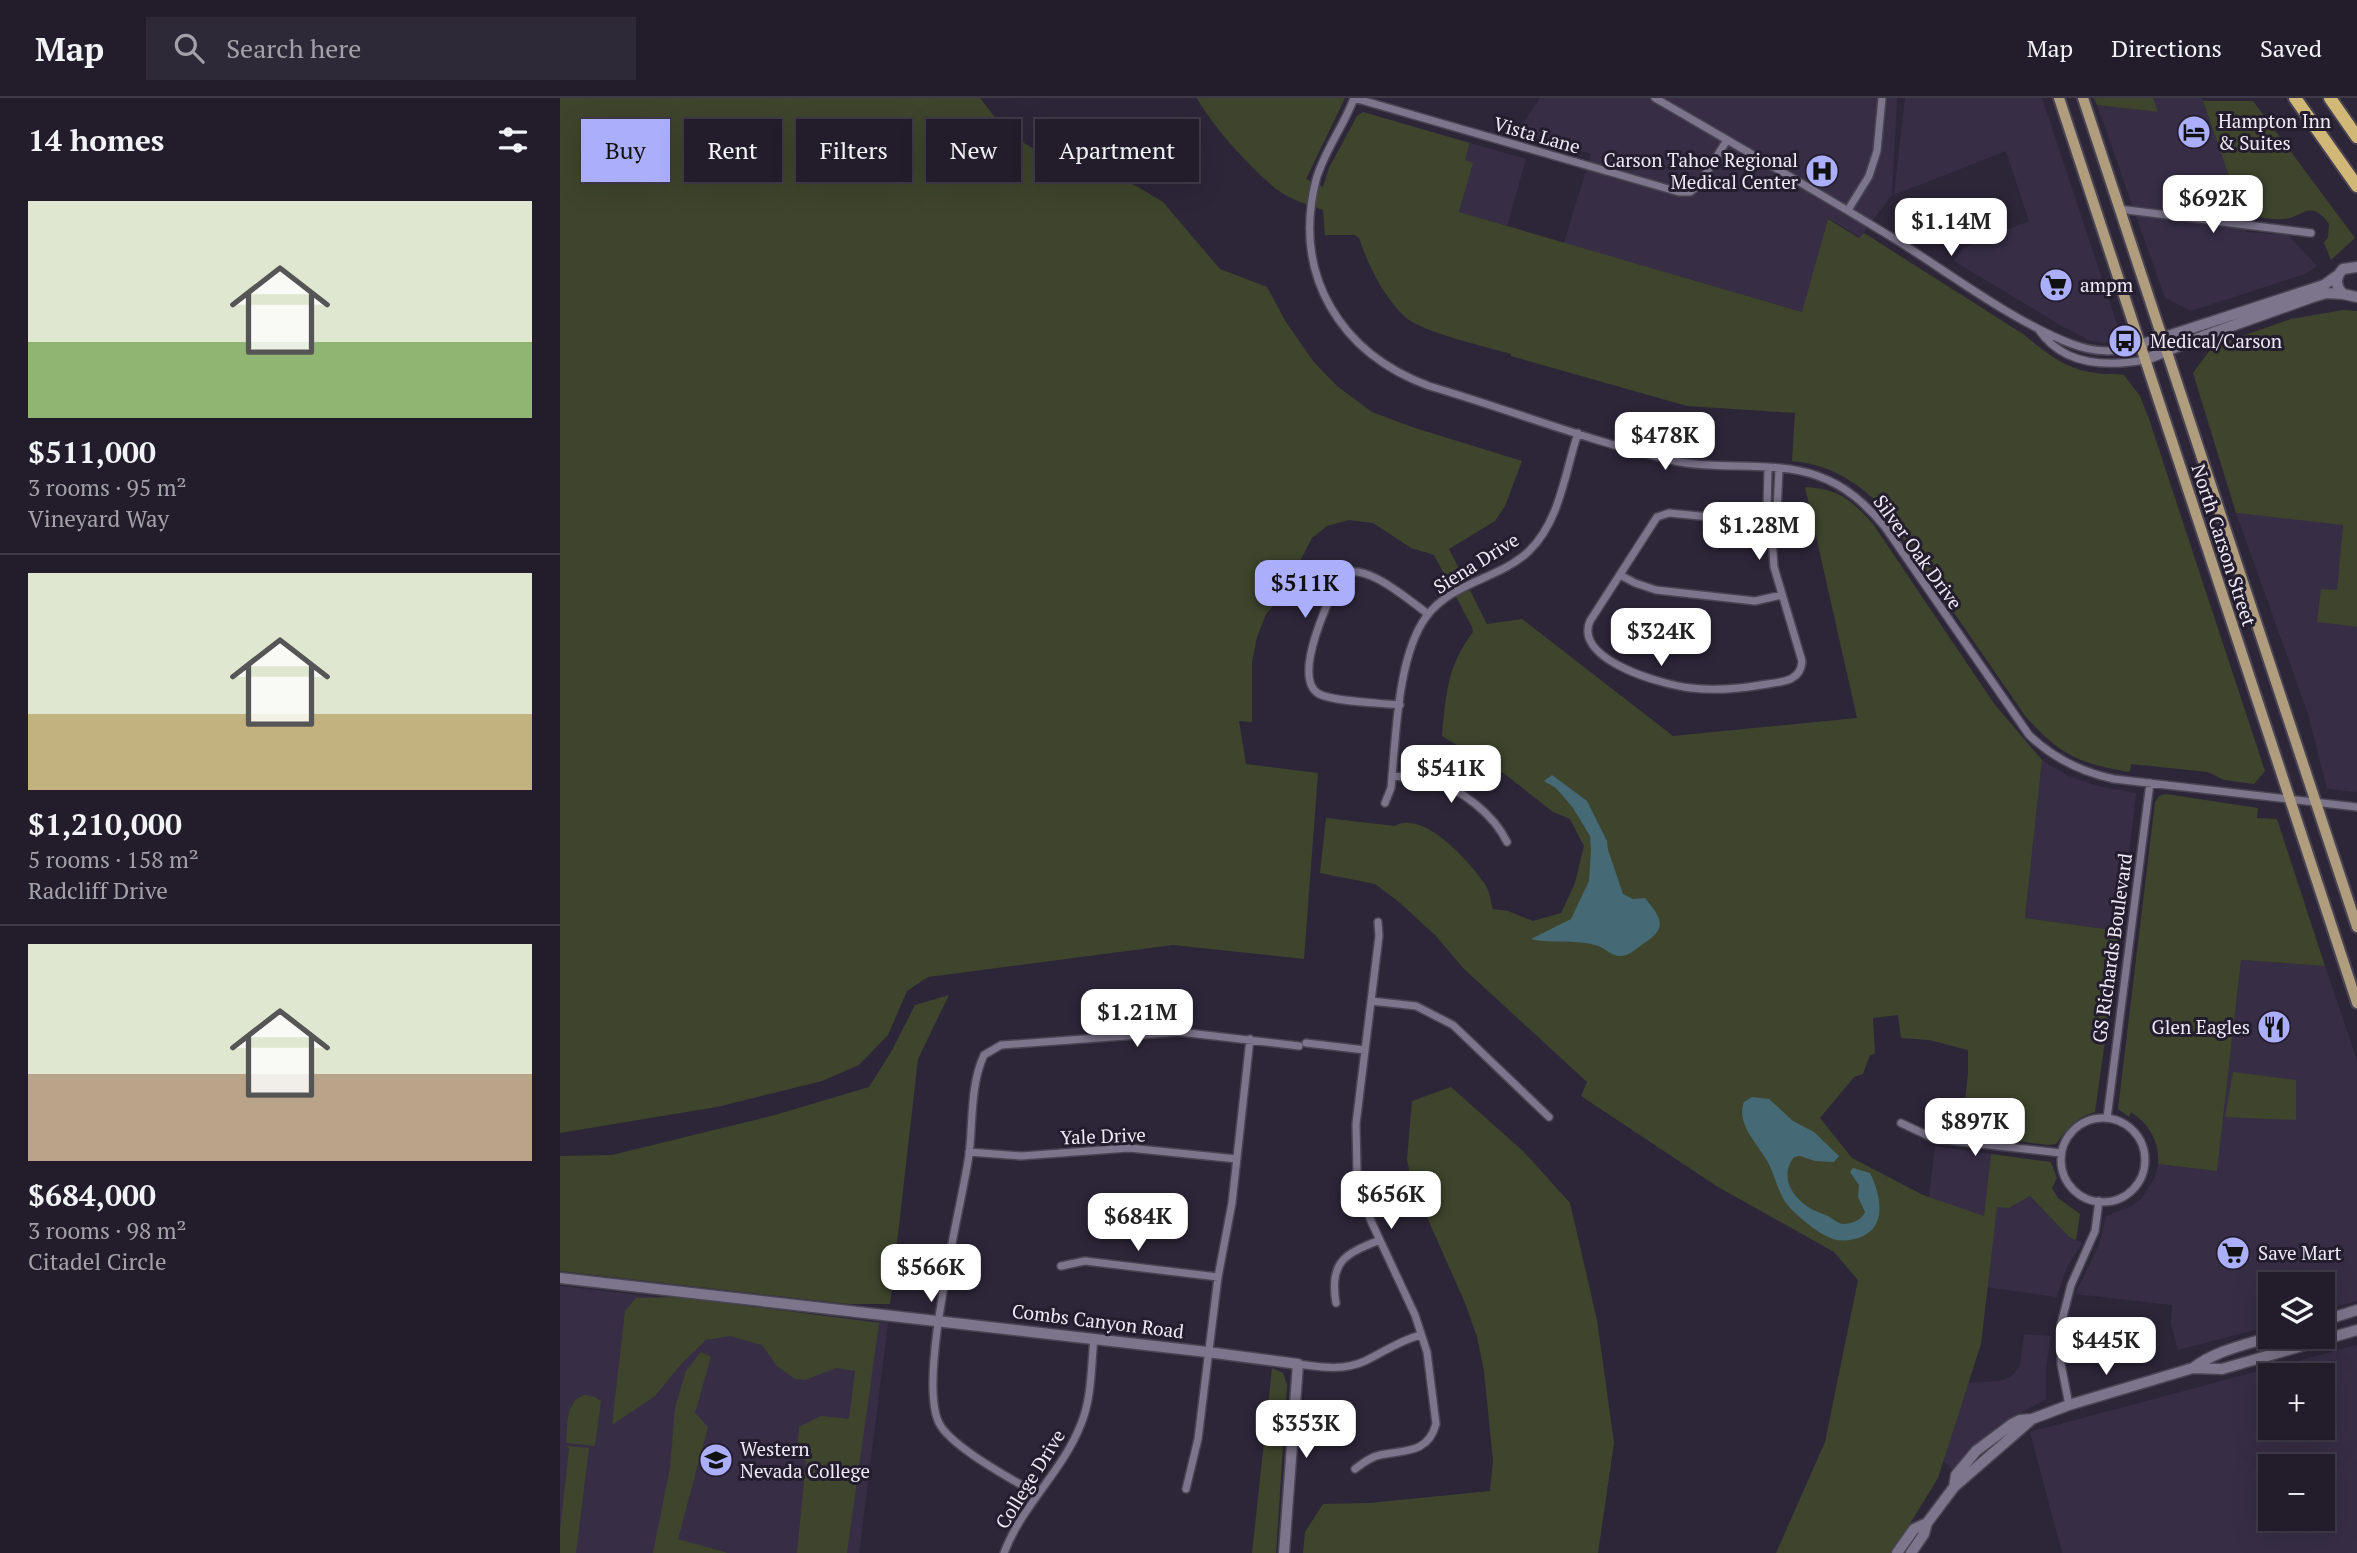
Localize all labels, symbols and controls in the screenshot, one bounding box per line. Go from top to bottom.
search box [146,17,636,80]
text: Map [35,27,104,70]
icon: search [170,29,208,67]
text: Search here [226,31,361,65]
text: Map [2027,32,2073,64]
text: Directions [2111,32,2222,64]
text: Saved [2260,32,2322,64]
place label: Hampton Inn & Suites [2218,108,2331,155]
street label: Vista Lane [1491,110,1583,159]
hotel icon: Hampton Inn & Suites [2175,113,2213,151]
chip: Buy [581,119,670,182]
chip: Rent [684,119,782,182]
chip: Filters [796,119,912,182]
chip: New [926,119,1021,182]
chip: Apartment [1035,119,1199,182]
text: 14 homes [28,120,164,160]
icon: filters [494,121,532,159]
place label: Carson Tahoe Regional Medical Center [1603,147,1799,194]
hospital icon: Carson Tahoe Regional Medical Center [1803,152,1841,190]
pin: $692K [2164,176,2262,235]
text: $692K [2179,182,2247,213]
pin: $1.14M [1894,198,2008,258]
text: $1.14M [1911,205,1991,236]
icon: home [217,247,343,373]
supermarket icon: ampm [2037,266,2075,304]
place label: ampm [2080,272,2134,297]
bus stop icon: Medical/Carson [2106,322,2144,360]
place label: Medical/Carson [2150,328,2282,353]
pin: $478K [1616,412,1714,472]
text: $478K [1631,419,1699,450]
text: $511,000 [28,432,156,472]
street label: North Carson Street [2186,461,2262,629]
text: 3 rooms · 95 m² [28,472,187,503]
street label: Silver Oak Drive [1868,489,1968,614]
text: Vineyard Way [28,503,169,534]
pin: $1.28M [1702,503,1816,562]
text: $1.28M [1719,509,1799,540]
street label: Siena Drive [1428,526,1523,599]
pin: $511K [1256,560,1354,620]
text: $511K [1271,567,1339,598]
pin: $324K [1612,608,1710,668]
text: $324K [1627,615,1695,646]
icon: home [217,619,343,745]
pin: $541K [1402,746,1500,805]
text: $541K [1417,752,1485,783]
text: $1,210,000 [28,804,182,844]
text: 5 rooms · 158 m² [28,844,199,875]
street label: GS Richards Boulevard [2086,851,2137,1044]
text: Radcliff Drive [28,875,168,906]
icon: home [217,990,343,1116]
pin: $1.21M [1080,990,1194,1049]
text: $1.21M [1097,996,1177,1027]
restaurant icon: Glen Eagles [2255,1008,2293,1046]
place label: Glen Eagles [2152,1014,2250,1039]
pin: $897K [1926,1098,2024,1158]
text: $897K [1941,1105,2009,1136]
street label: Yale Drive [1060,1122,1146,1149]
pin: $656K [1342,1172,1440,1231]
text: $684,000 [28,1175,156,1215]
text: $656K [1357,1178,1425,1209]
pin: $684K [1089,1194,1187,1253]
text: $684K [1104,1200,1172,1231]
text: 3 rooms · 98 m² [28,1215,187,1246]
supermarket icon: Save Mart [2214,1234,2252,1272]
place label: Save Mart [2258,1240,2342,1265]
pin: $566K [882,1244,980,1304]
text: Citadel Circle [28,1246,167,1277]
text: $566K [897,1251,965,1282]
map controls [2258,1272,2335,1531]
button: layers [2258,1272,2335,1349]
street label: Combs Canyon Road [1011,1298,1186,1344]
pin: $445K [2057,1318,2155,1377]
text: $445K [2072,1324,2140,1355]
button: + [2258,1363,2335,1440]
pin: $353K [1257,1400,1355,1460]
text: $353K [1272,1407,1340,1438]
street label: College Drive [989,1424,1070,1533]
place label: Western Nevada College [740,1436,870,1483]
school or university icon: Western Nevada College [697,1441,735,1479]
button: − [2258,1454,2335,1531]

